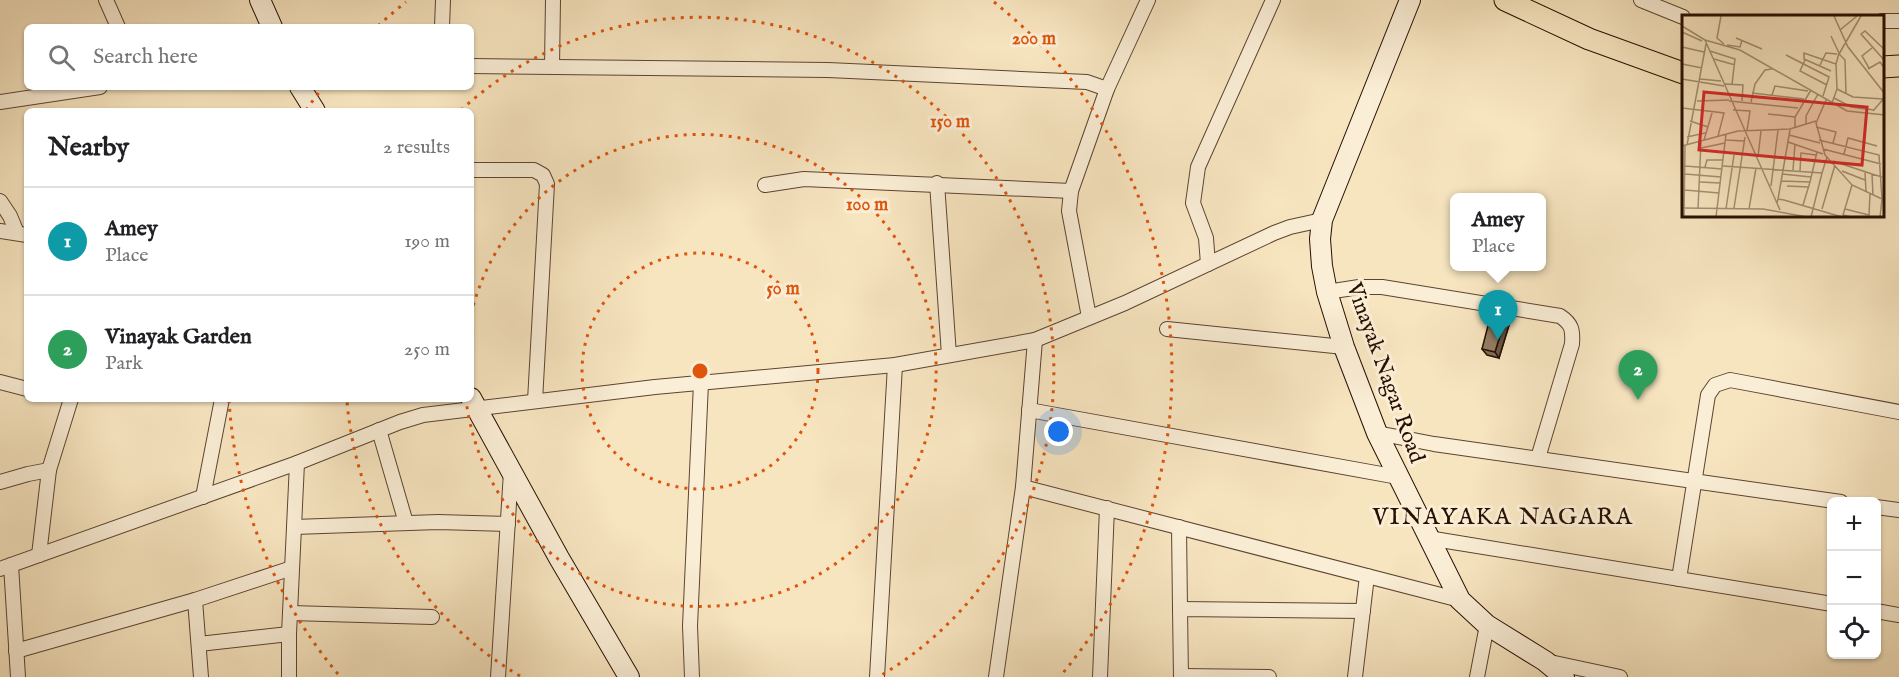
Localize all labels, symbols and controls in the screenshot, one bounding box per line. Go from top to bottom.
inset map [1682,15,1884,218]
search box [24,24,474,90]
text: 200 m [1012,28,1056,51]
icon: search [45,41,78,74]
text: Search here [93,43,198,71]
text: 150 m [930,111,970,134]
text: Nearby [48,131,129,164]
text: 2 results [383,135,450,160]
popup [1450,193,1546,271]
text: 100 m [846,194,888,217]
text: Amey [1472,206,1524,234]
text: Amey [105,215,158,243]
text: 1 [64,229,71,254]
text: 190 m [404,229,450,254]
text: Place [1472,234,1515,259]
text: Place [105,243,148,268]
text: 50 m [766,278,800,301]
street label: Vinayak Nagar Road [1339,278,1431,467]
pin: 1 [1478,290,1518,340]
text: Vinayak Garden [105,323,252,351]
text: 2 [63,337,72,362]
text: 250 m [404,337,450,362]
pin: 2 [1618,350,1658,400]
text: Park [105,351,143,376]
centre of rings [690,361,710,381]
your location [1044,417,1073,446]
map controls [1827,497,1881,659]
button: + [1827,497,1881,551]
district label: VINAYAKA NAGARA [1371,502,1634,533]
button: − [1827,551,1881,605]
button: locate [1827,605,1881,659]

